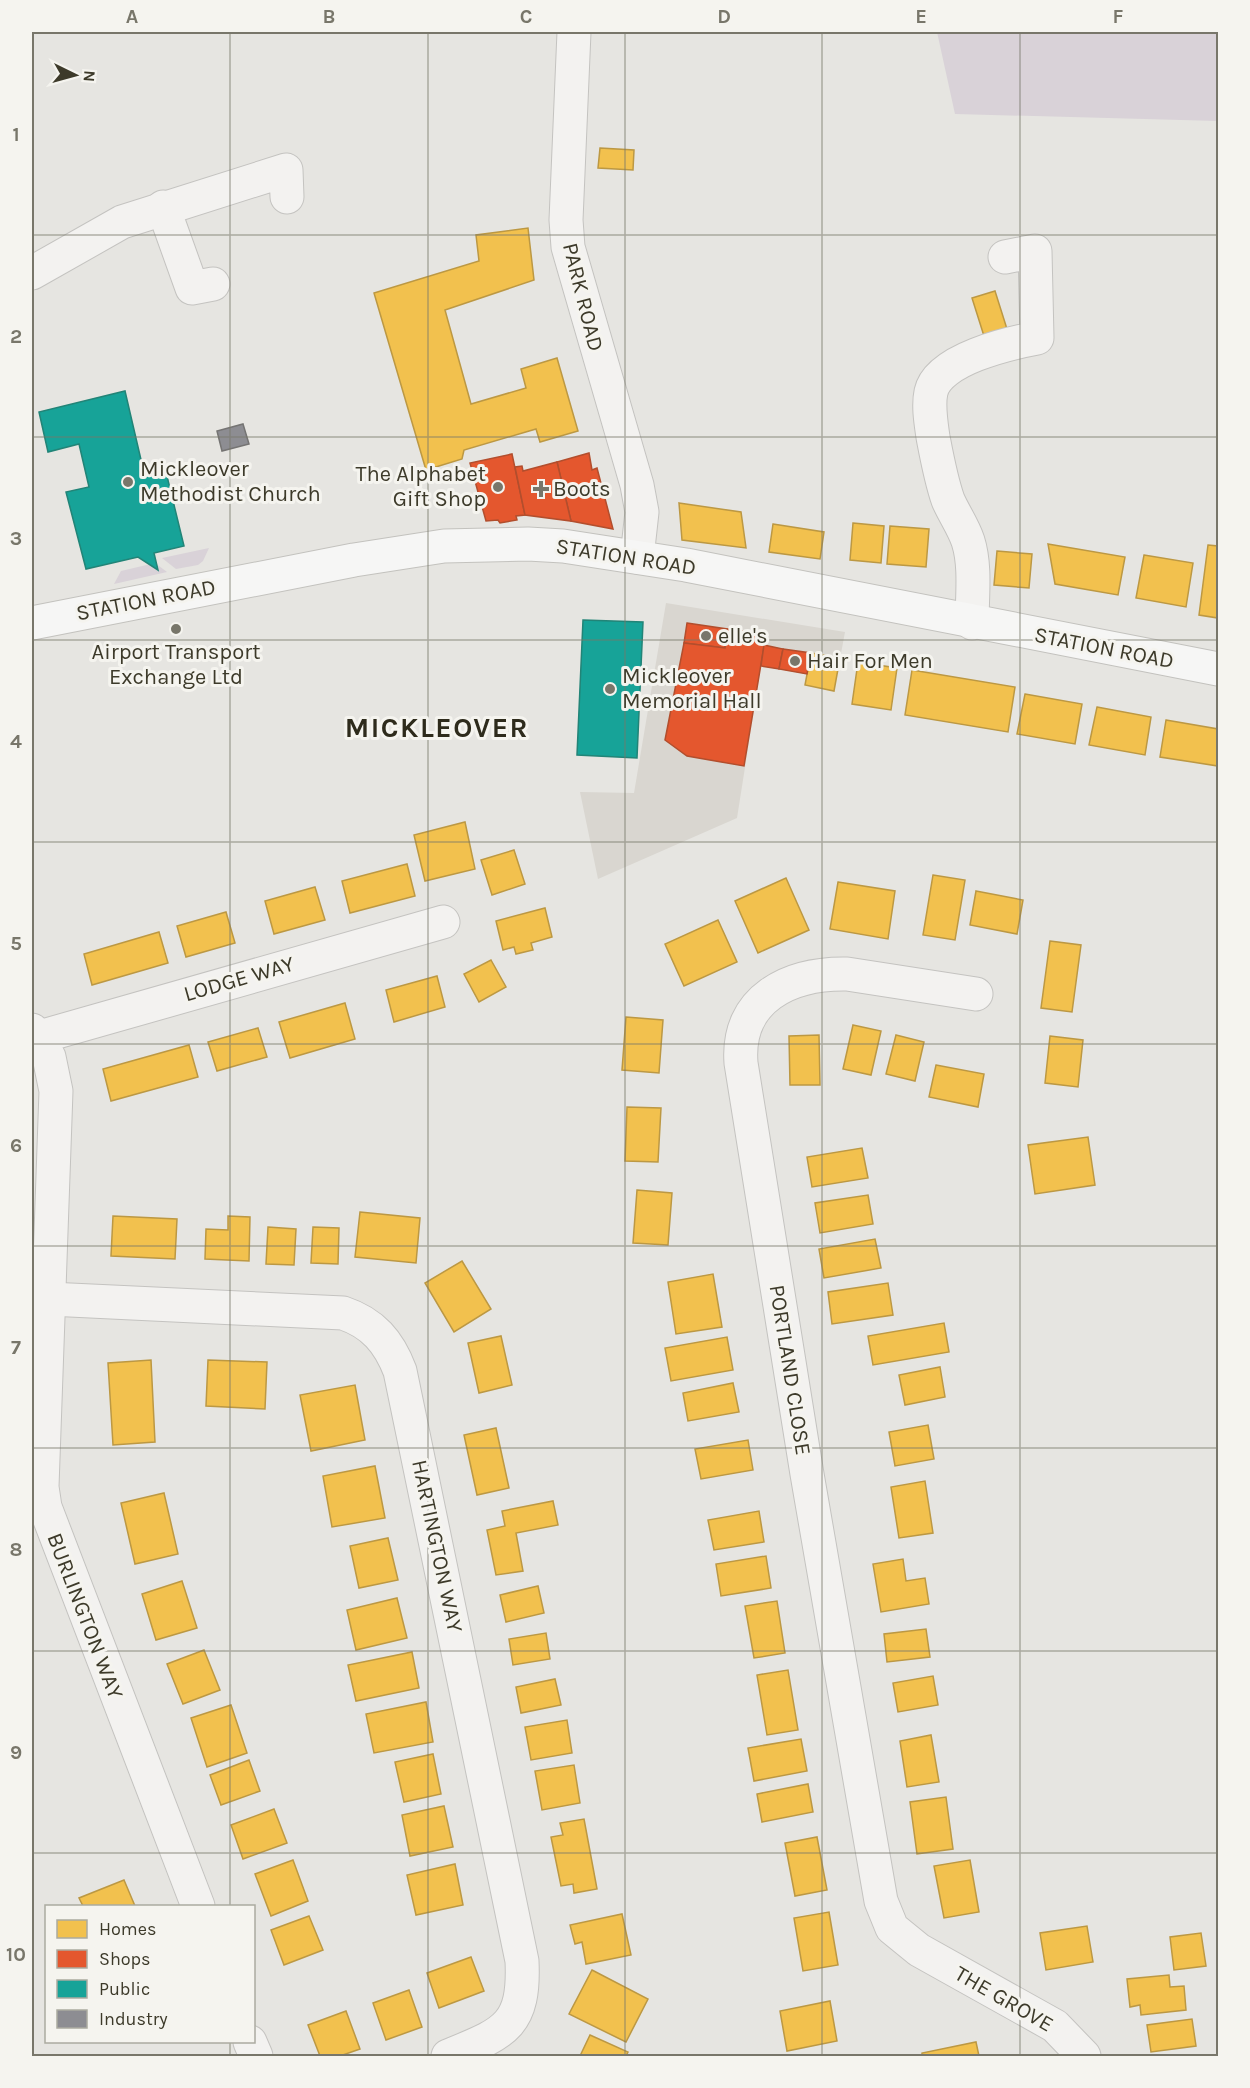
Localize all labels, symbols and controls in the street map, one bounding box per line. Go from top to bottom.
text: A [126,5,139,28]
text: B [323,5,335,28]
text: C [520,5,532,28]
text: D [717,5,731,28]
text: E [915,5,927,28]
text: F [1113,5,1124,28]
north arrow [45,45,105,105]
text: N [79,70,99,83]
text: 1 [12,123,20,146]
street label: PARK ROAD [557,240,609,354]
text: 2 [10,325,22,348]
place label: Mickleover Methodist Church [140,456,321,507]
place label: The Alphabet Gift Shop [356,461,486,512]
marker: Mickleover Methodist Church [121,475,135,489]
place label: Boots [553,476,611,502]
marker: The Alphabet Gift Shop [491,480,505,494]
marker: Boots [534,482,548,496]
text: 3 [10,527,22,550]
street label: STATION ROAD [554,533,698,581]
street label: STATION ROAD [74,574,218,626]
marker: Airport Transport Exchange Ltd [169,622,183,636]
street label: STATION ROAD [1032,622,1176,674]
place label: elle's [718,623,767,649]
marker: elle's [699,629,713,643]
place label: Airport Transport Exchange Ltd [92,639,260,690]
place label: Hair For Men [807,648,933,674]
marker: Hair For Men [788,654,802,668]
place label: Mickleover Memorial Hall [622,663,762,714]
marker: Mickleover Memorial Hall [603,682,617,696]
district label: MICKLEOVER [345,711,529,744]
text: 4 [10,730,22,753]
text: 5 [10,932,22,955]
street label: LODGE WAY [181,951,297,1007]
text: 6 [10,1134,22,1157]
street label: PORTLAND CLOSE [764,1283,816,1457]
text: 7 [11,1336,21,1359]
street label: HARTINGTON WAY [406,1457,468,1635]
street label: BURLINGTON WAY [41,1529,129,1703]
text: 8 [10,1538,22,1561]
text: 9 [10,1741,22,1764]
legend [45,1905,255,2043]
text: Homes [99,1918,156,1940]
text: 10 [6,1943,26,1966]
text: Shops [99,1948,151,1970]
street label: THE GROVE [950,1960,1058,2038]
text: Public [99,1978,150,2000]
text: Industry [99,2008,168,2030]

